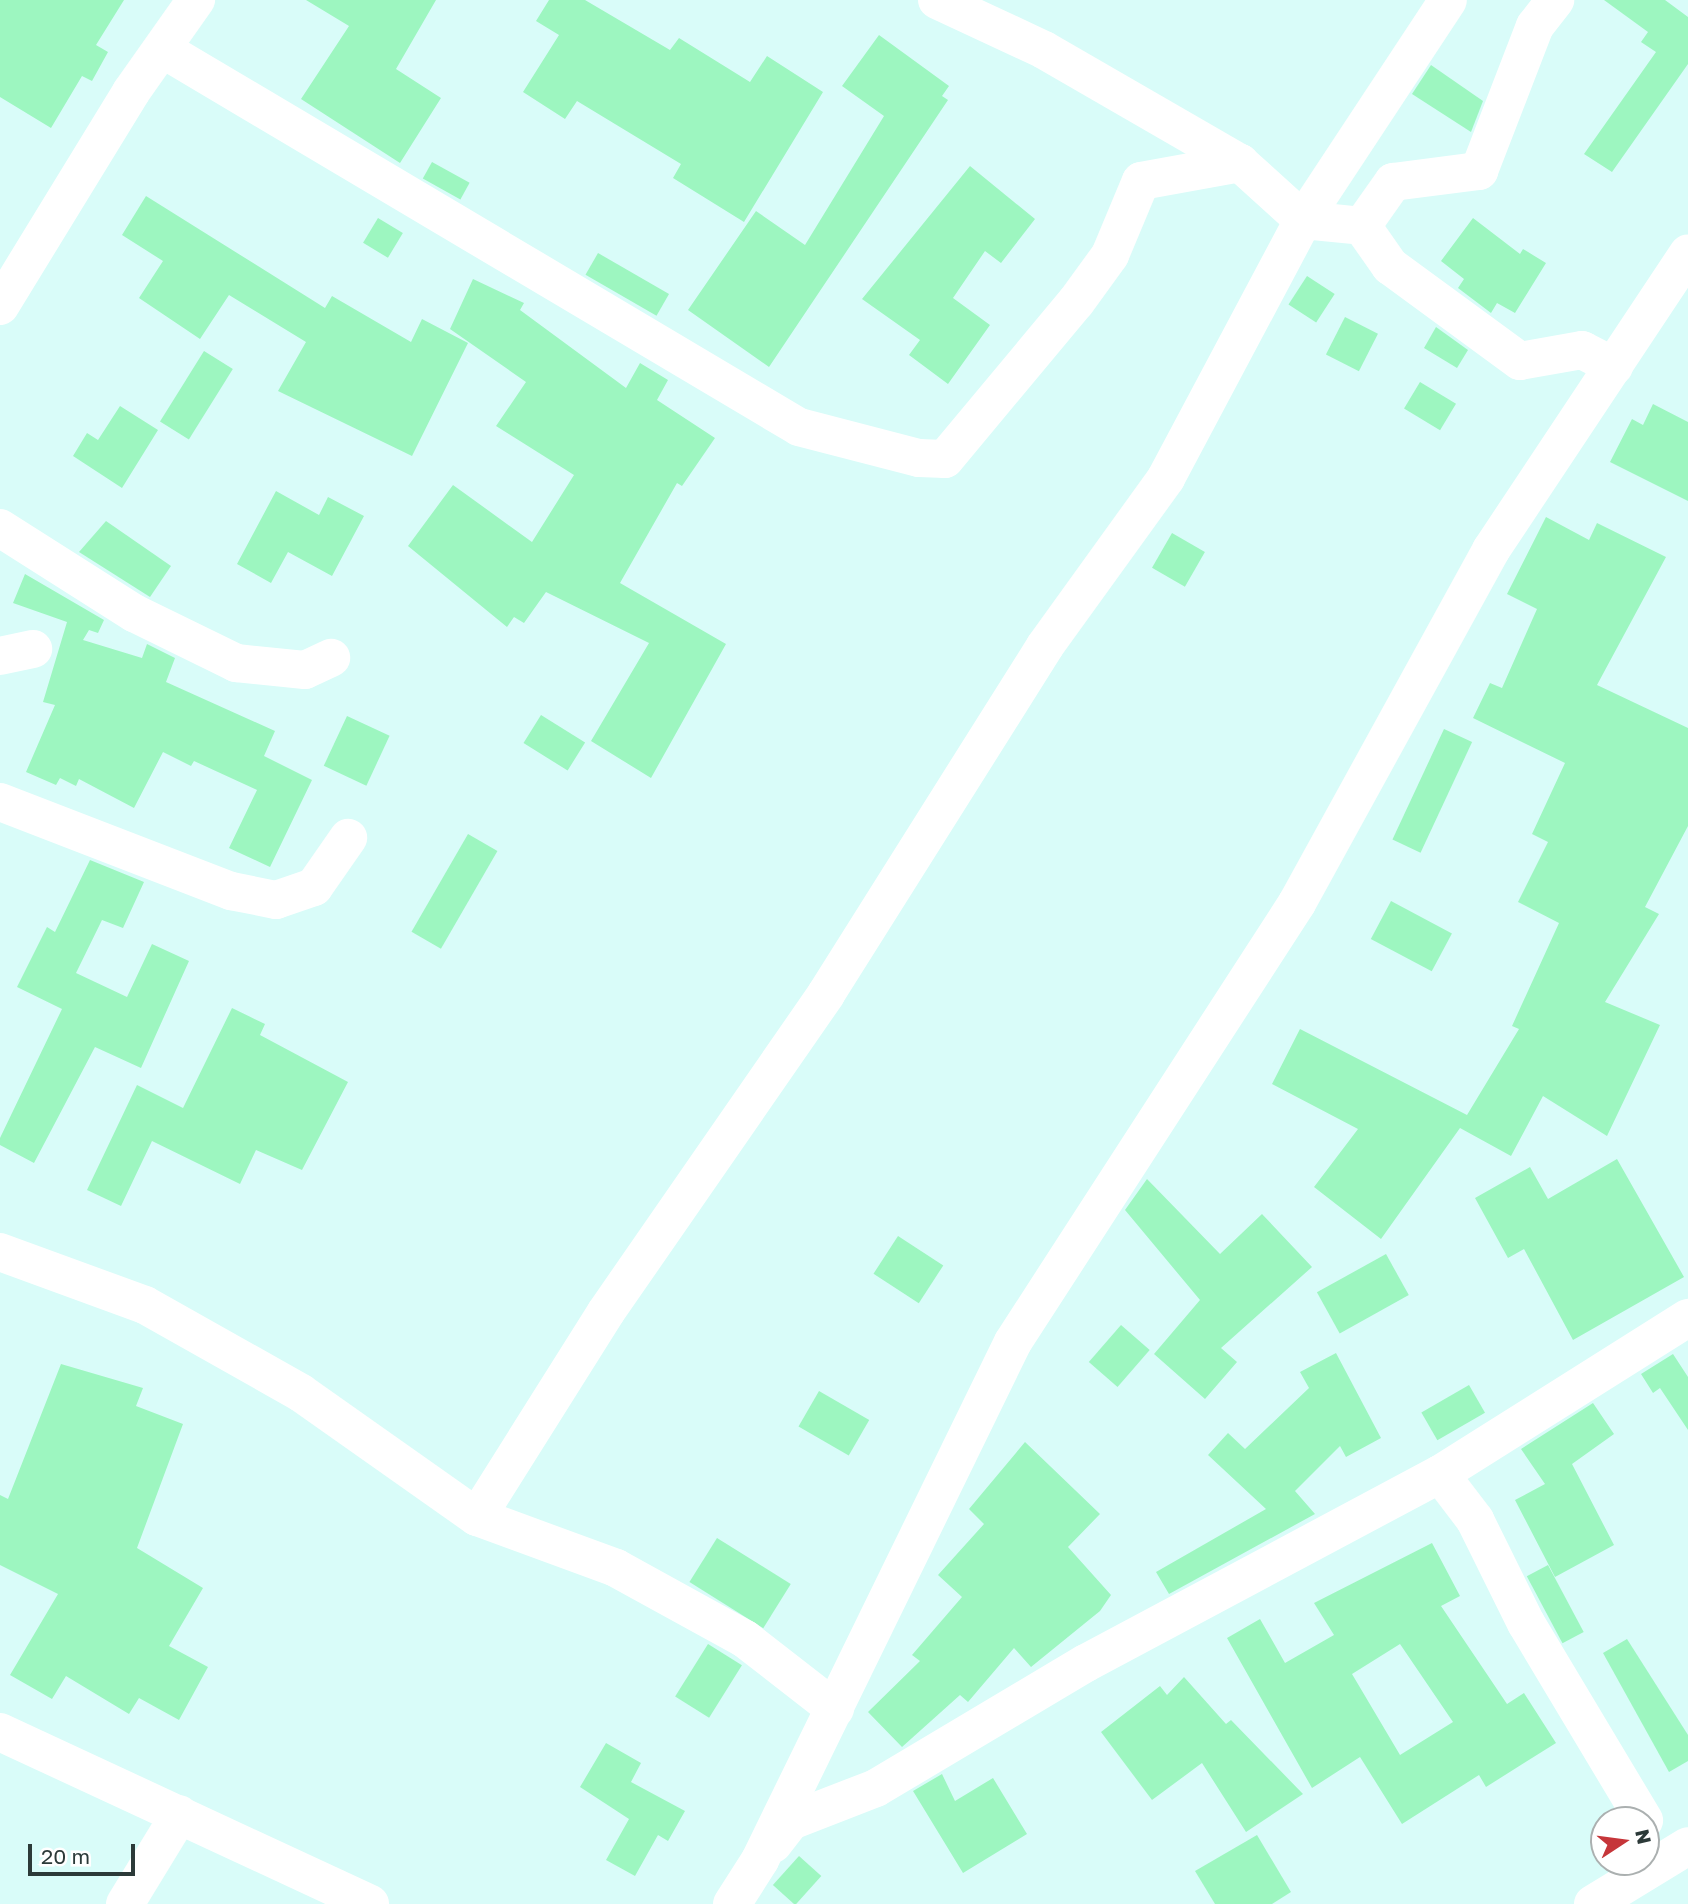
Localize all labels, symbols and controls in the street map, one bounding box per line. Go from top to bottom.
north arrow [1590,1806,1660,1876]
text: N [1631,1827,1657,1846]
scale bar [32,1830,138,1874]
text: 20 m [41,1843,90,1869]

